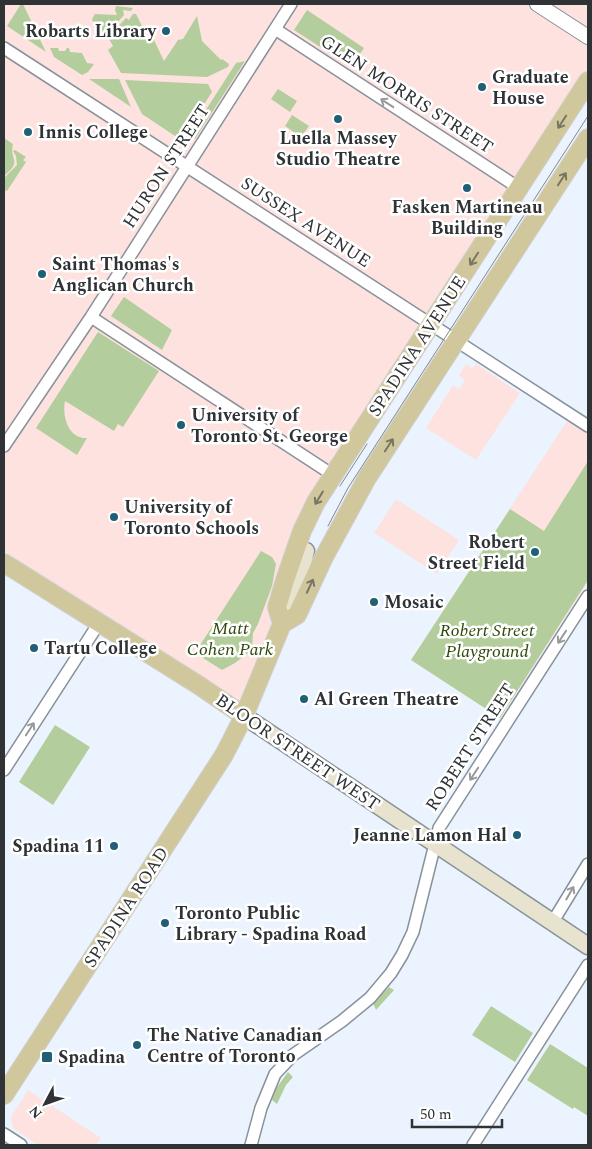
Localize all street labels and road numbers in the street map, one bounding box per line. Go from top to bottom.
street label: GLEN MORRIS STREET [315,28,499,161]
street label: HURON STREET [116,99,217,234]
street label: SUSSEX AVENUE [235,170,376,275]
street label: SPADINA AVENUE [362,270,473,422]
street label: ROBERT STREET [419,678,522,816]
street label: BLOOR STREET WEST [210,687,386,818]
street label: SPADINA ROAD [77,842,176,973]

